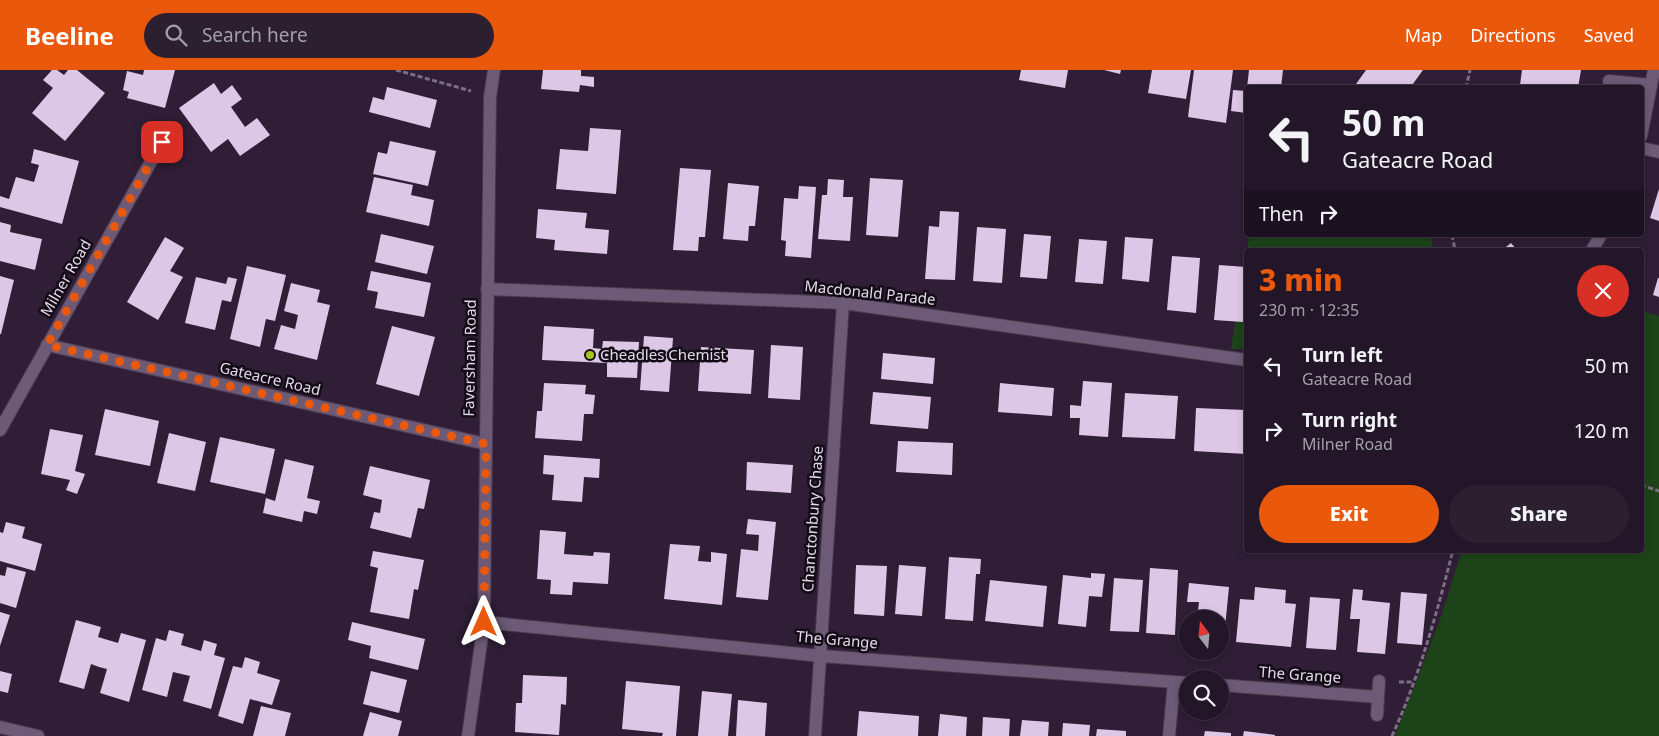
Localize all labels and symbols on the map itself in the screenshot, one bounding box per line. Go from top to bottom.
pin [141,121,183,163]
street label: Milner Road [35,236,95,319]
street label: Macdonald Parade [804,275,937,309]
street label: Faversham Road [458,299,480,417]
place label: Cheadles Chemist [600,344,727,364]
marker: Cheadles Chemist [584,349,596,361]
street label: Gateacre Road [218,357,323,399]
street label: Chanctonbury Chase [797,445,827,593]
position arrow [457,595,509,647]
north arrow [1179,610,1229,660]
street label: The Grange [795,625,879,653]
street label: The Grange [1258,661,1342,687]

